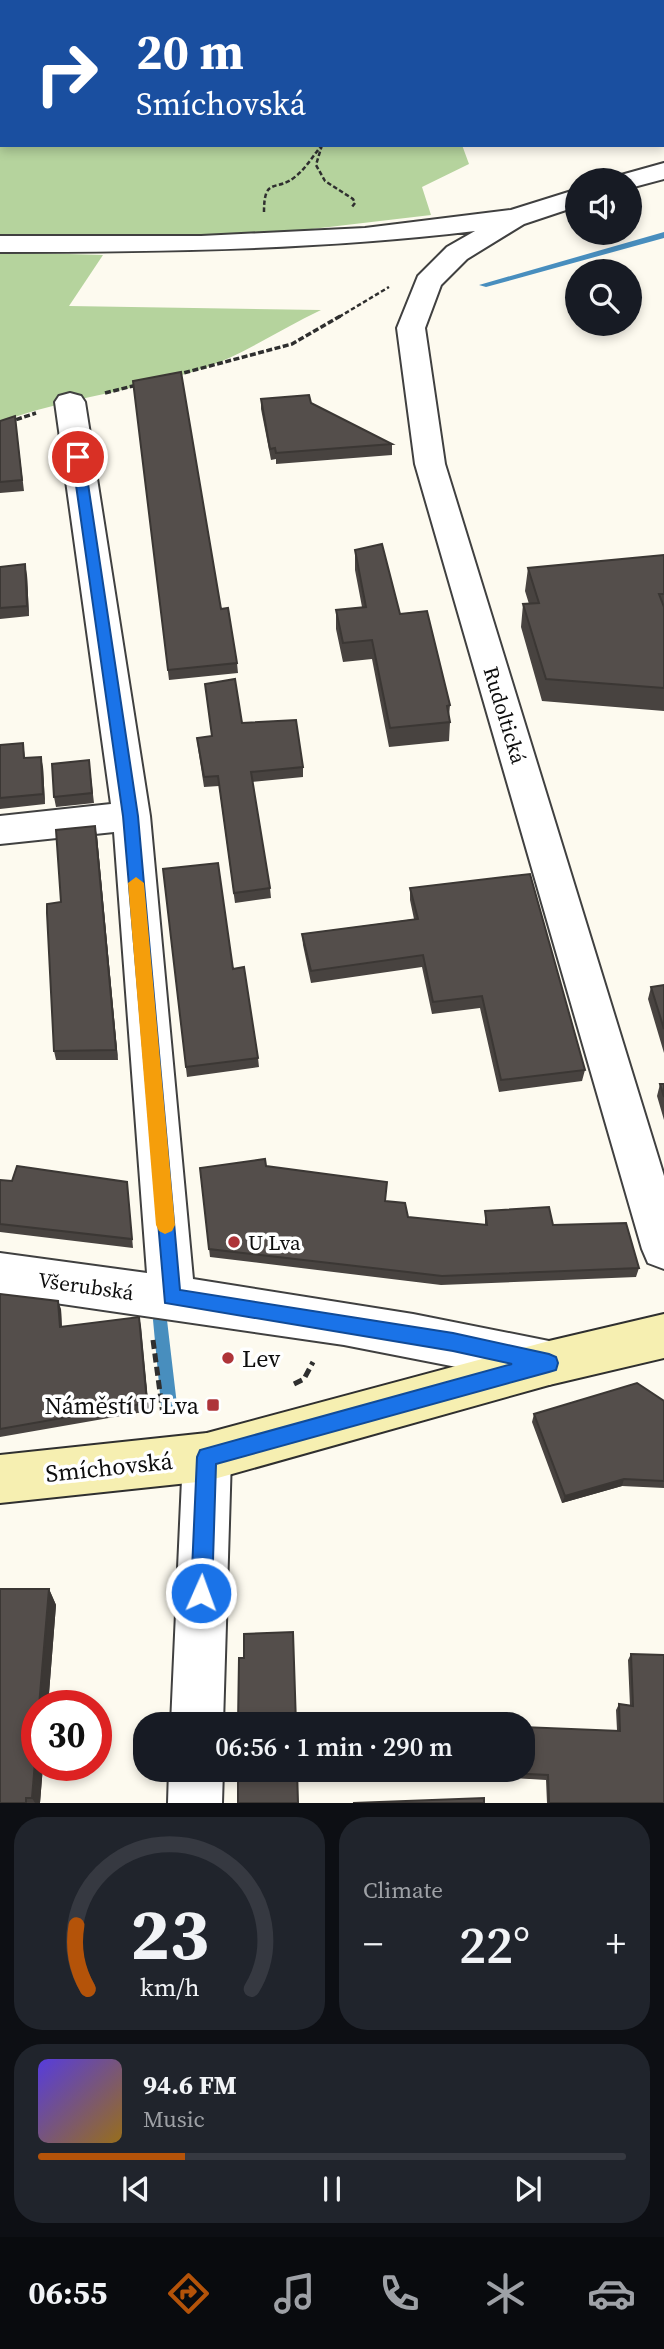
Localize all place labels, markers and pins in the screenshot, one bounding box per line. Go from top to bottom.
pin [48,427,108,487]
place label: U Lva [248,1228,301,1257]
marker: U Lva [226,1234,242,1250]
place label: Lev [242,1342,280,1375]
marker: Lev [220,1350,236,1366]
place label: Náměstí U Lva [44,1389,200,1422]
marker: Náměstí U Lva [205,1397,221,1413]

